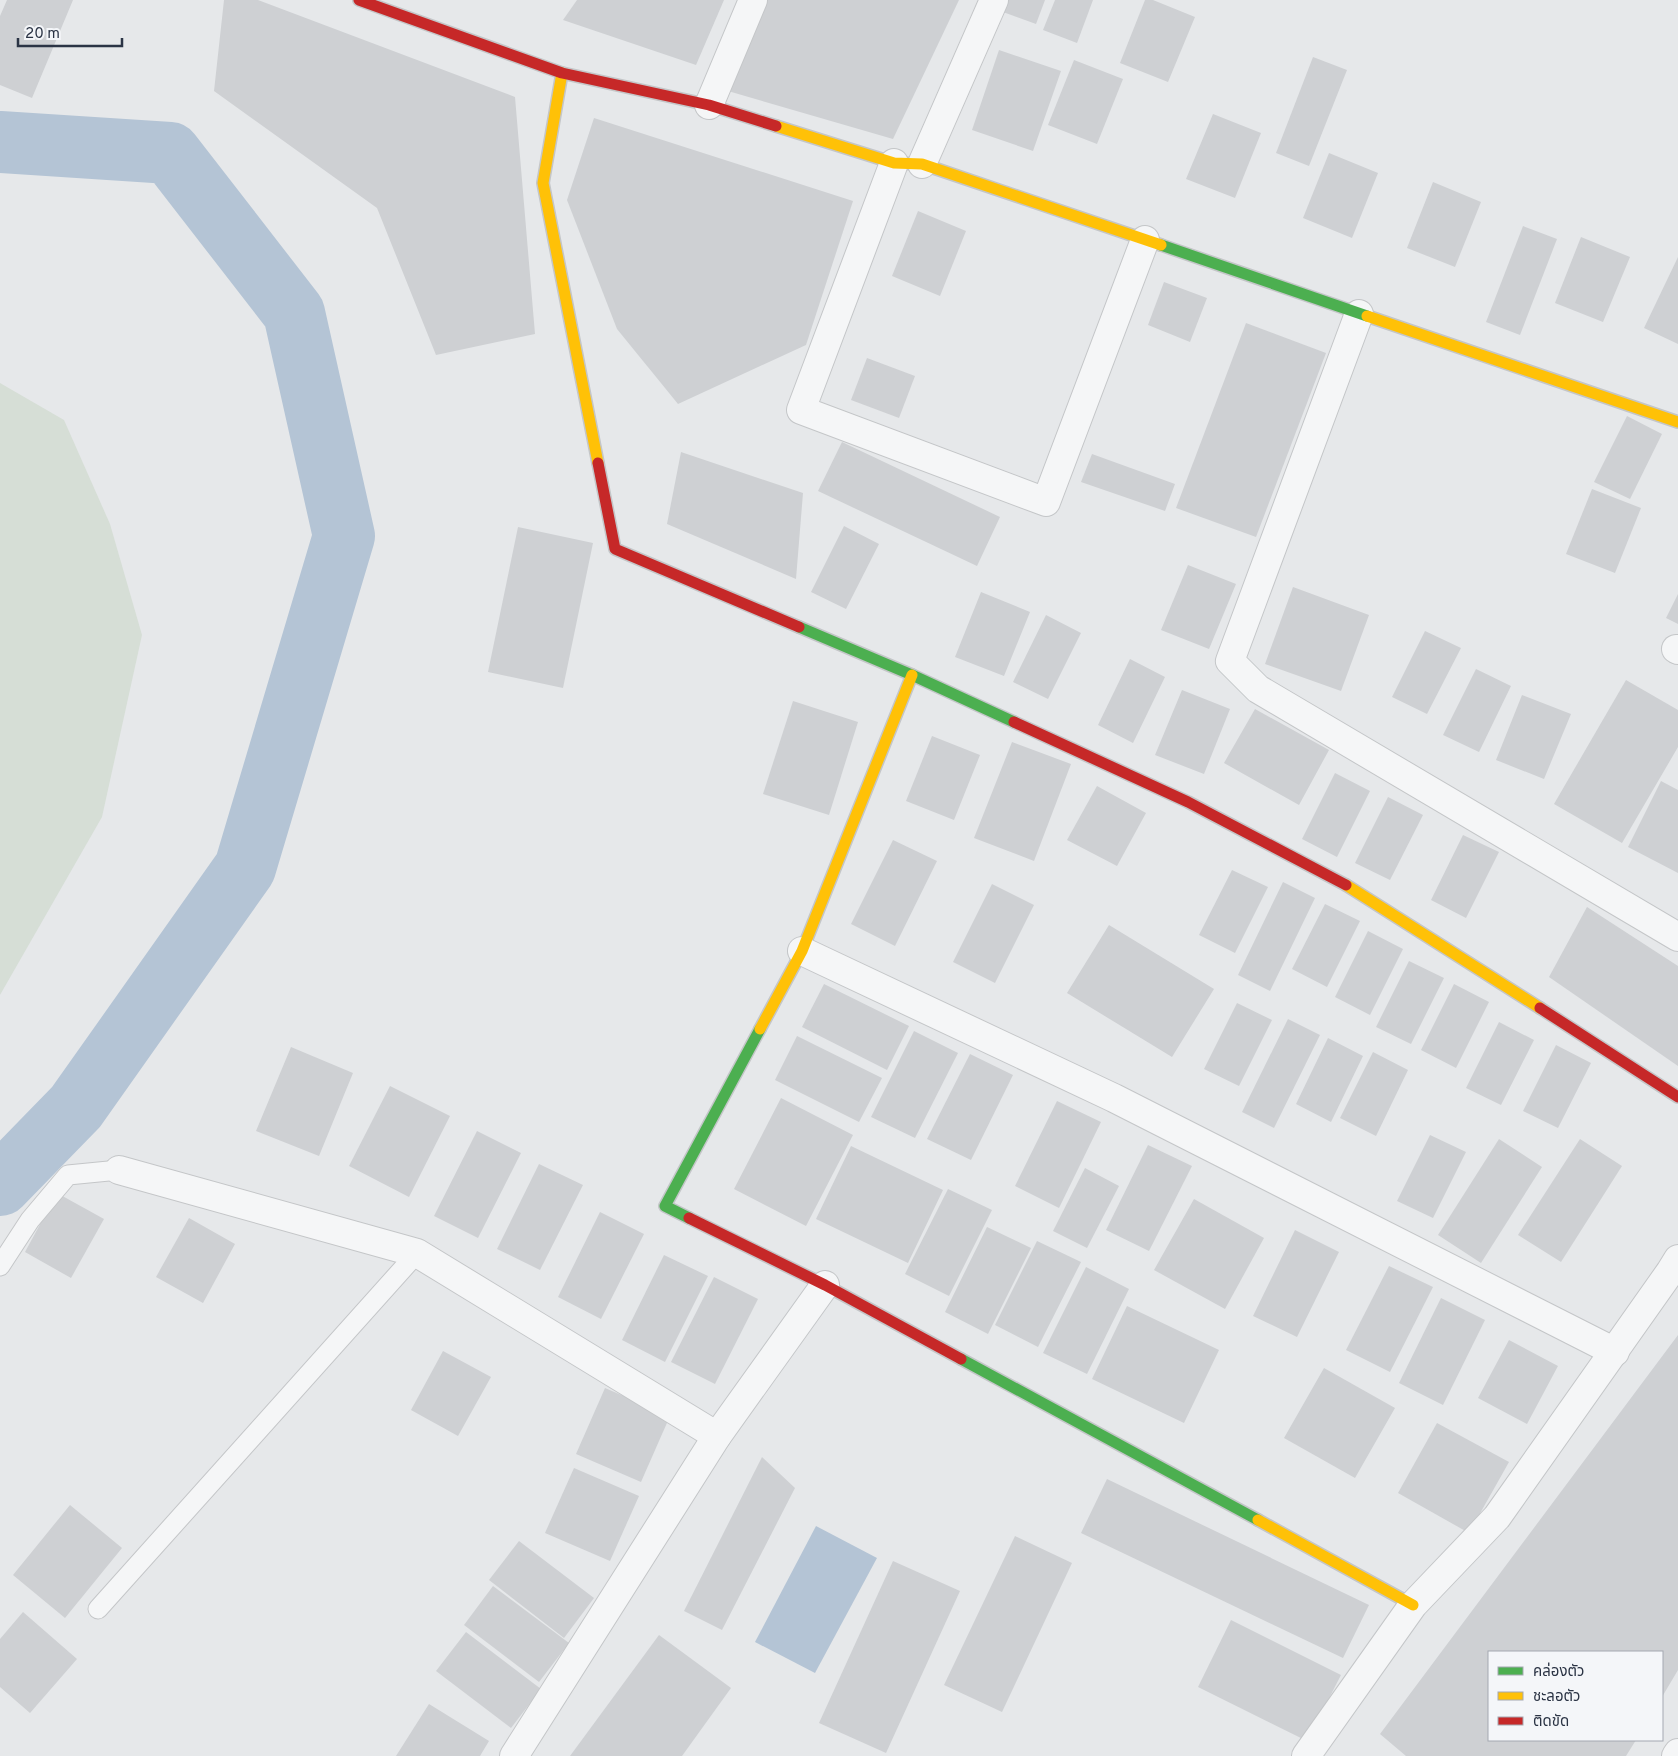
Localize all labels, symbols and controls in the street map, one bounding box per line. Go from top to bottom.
scale bar [18,15,121,47]
text: 20 m [25,25,60,44]
legend [1488,1651,1663,1741]
text: คล่องตัว [1533,1662,1584,1682]
text: ชะลอตัว [1533,1688,1580,1707]
text: ติดขัด [1533,1713,1569,1732]

